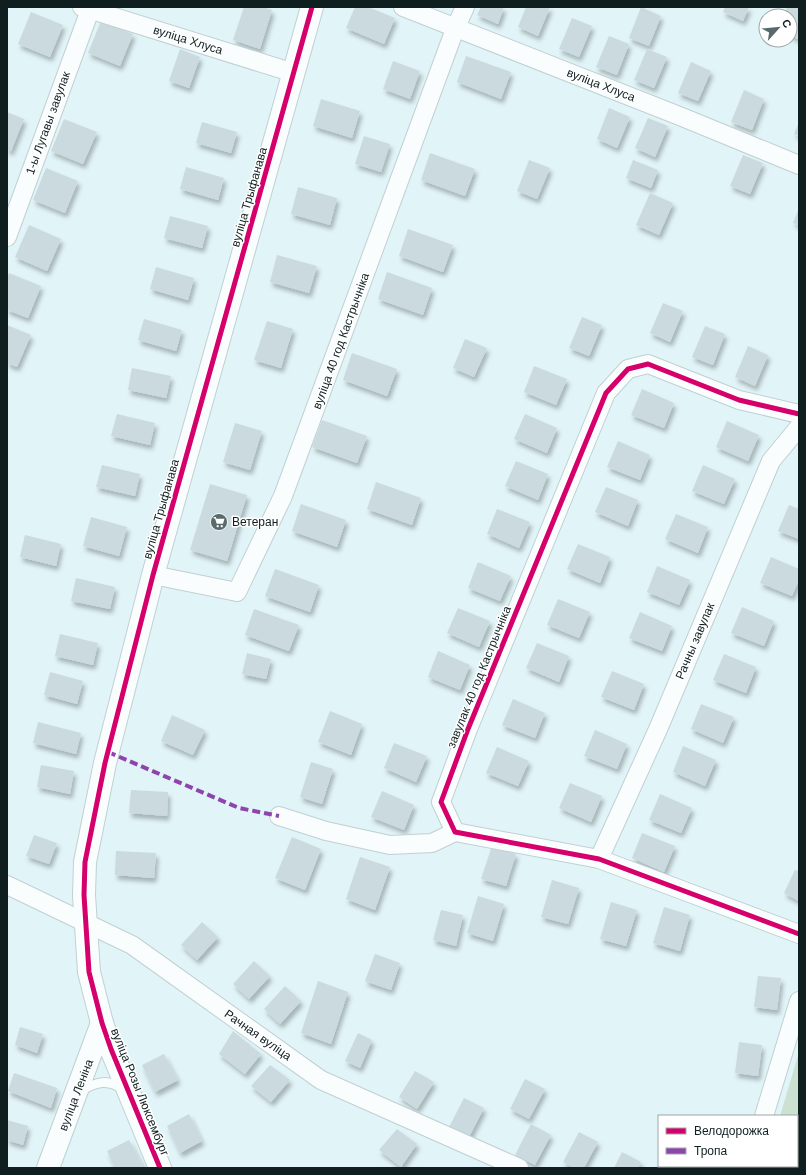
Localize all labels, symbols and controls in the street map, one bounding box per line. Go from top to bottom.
north arrow [758,8,798,48]
text: С [780,17,794,30]
street label: вуліца Хлуса [152,23,225,57]
street label: вуліца Хлуса [565,66,637,105]
street label: 1-ы Лугавы завулак [23,69,73,176]
street label: вуліца Трыфанава [228,145,270,248]
street label: вуліца 40 год Кастрычніка [310,271,372,411]
street label: вуліца Трыфанава [140,457,182,560]
supermarket icon: Ветеран [209,512,229,532]
place label: Ветеран [232,515,278,529]
street label: Рачны завулак [673,600,718,681]
street label: завулак 40 год Кастрычніка [444,604,514,750]
street label: Рачная вуліца [222,1007,294,1063]
street label: вуліца Розы Люксембург [108,1026,172,1158]
street label: вуліца Леніна [56,1057,96,1133]
legend [658,1115,798,1167]
text: Велодорожка [694,1124,769,1138]
text: Тропа [694,1144,728,1158]

